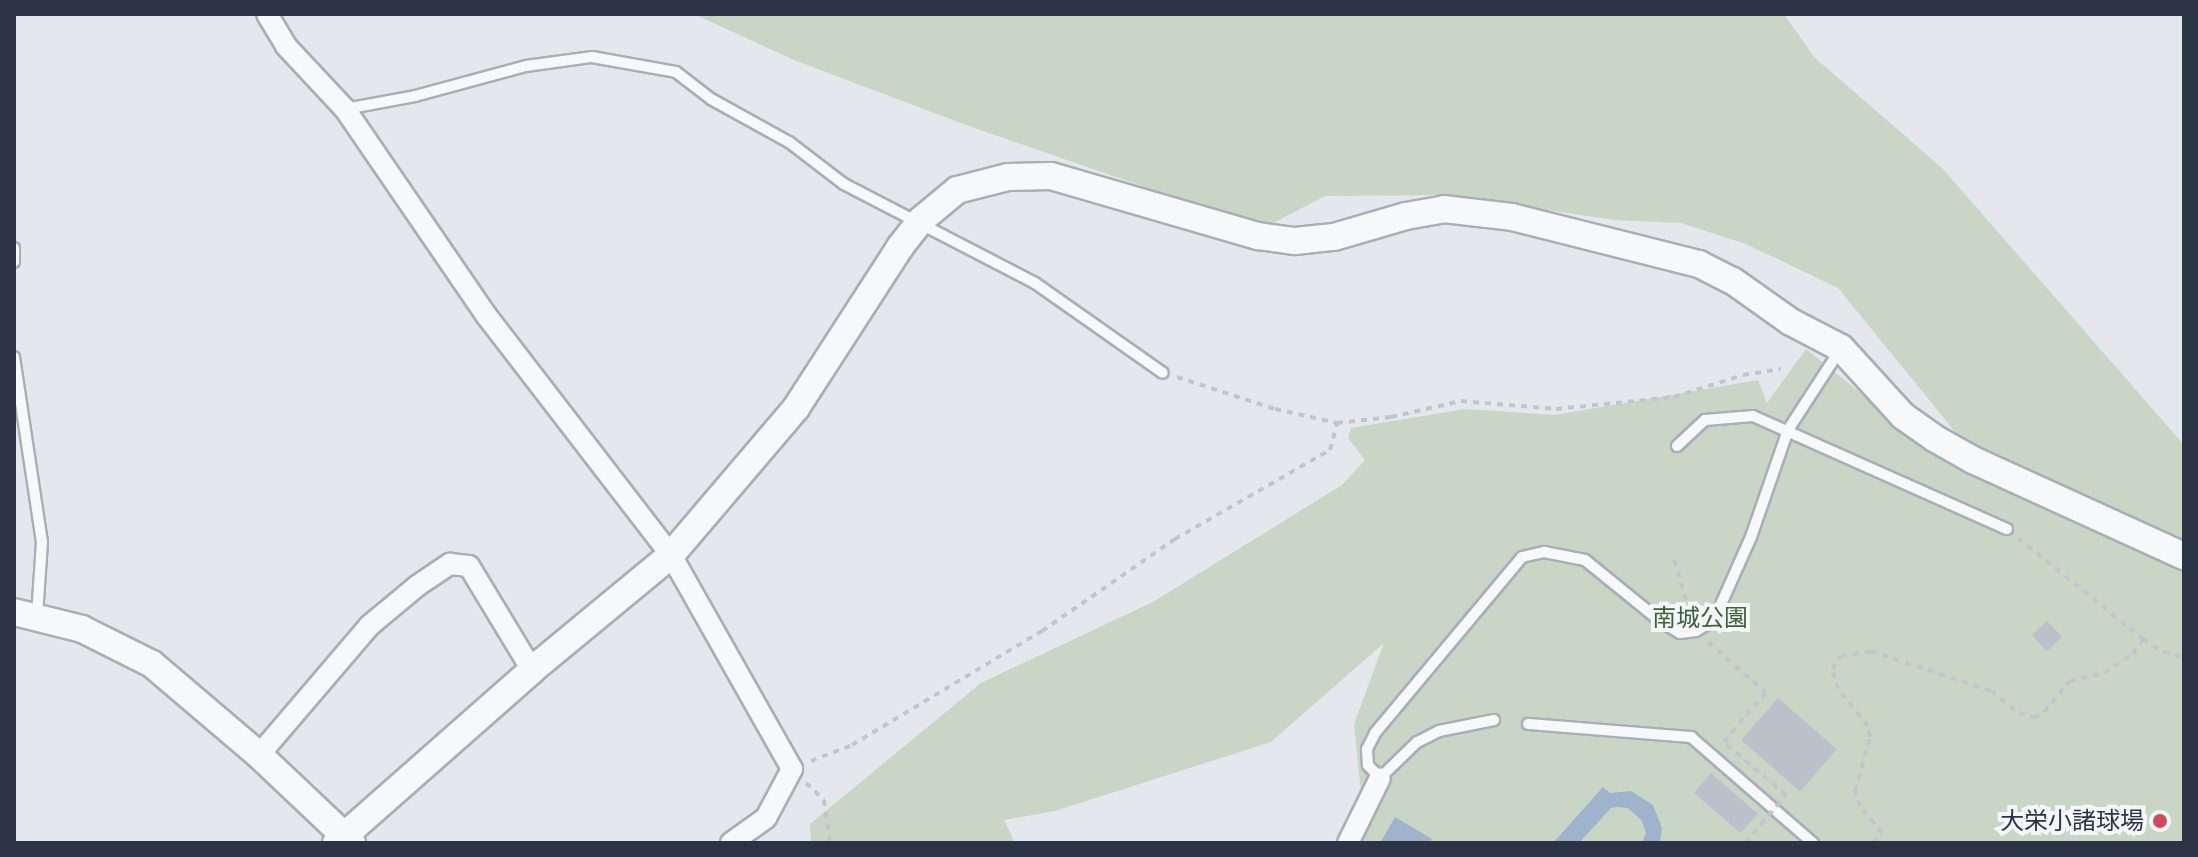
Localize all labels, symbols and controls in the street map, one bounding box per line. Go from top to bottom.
park label: 南城公園 [1652,604,1748,632]
place label: 大栄小諸球場 [2000,807,2144,835]
marker: 大栄小諸球場 [2151,812,2169,830]

